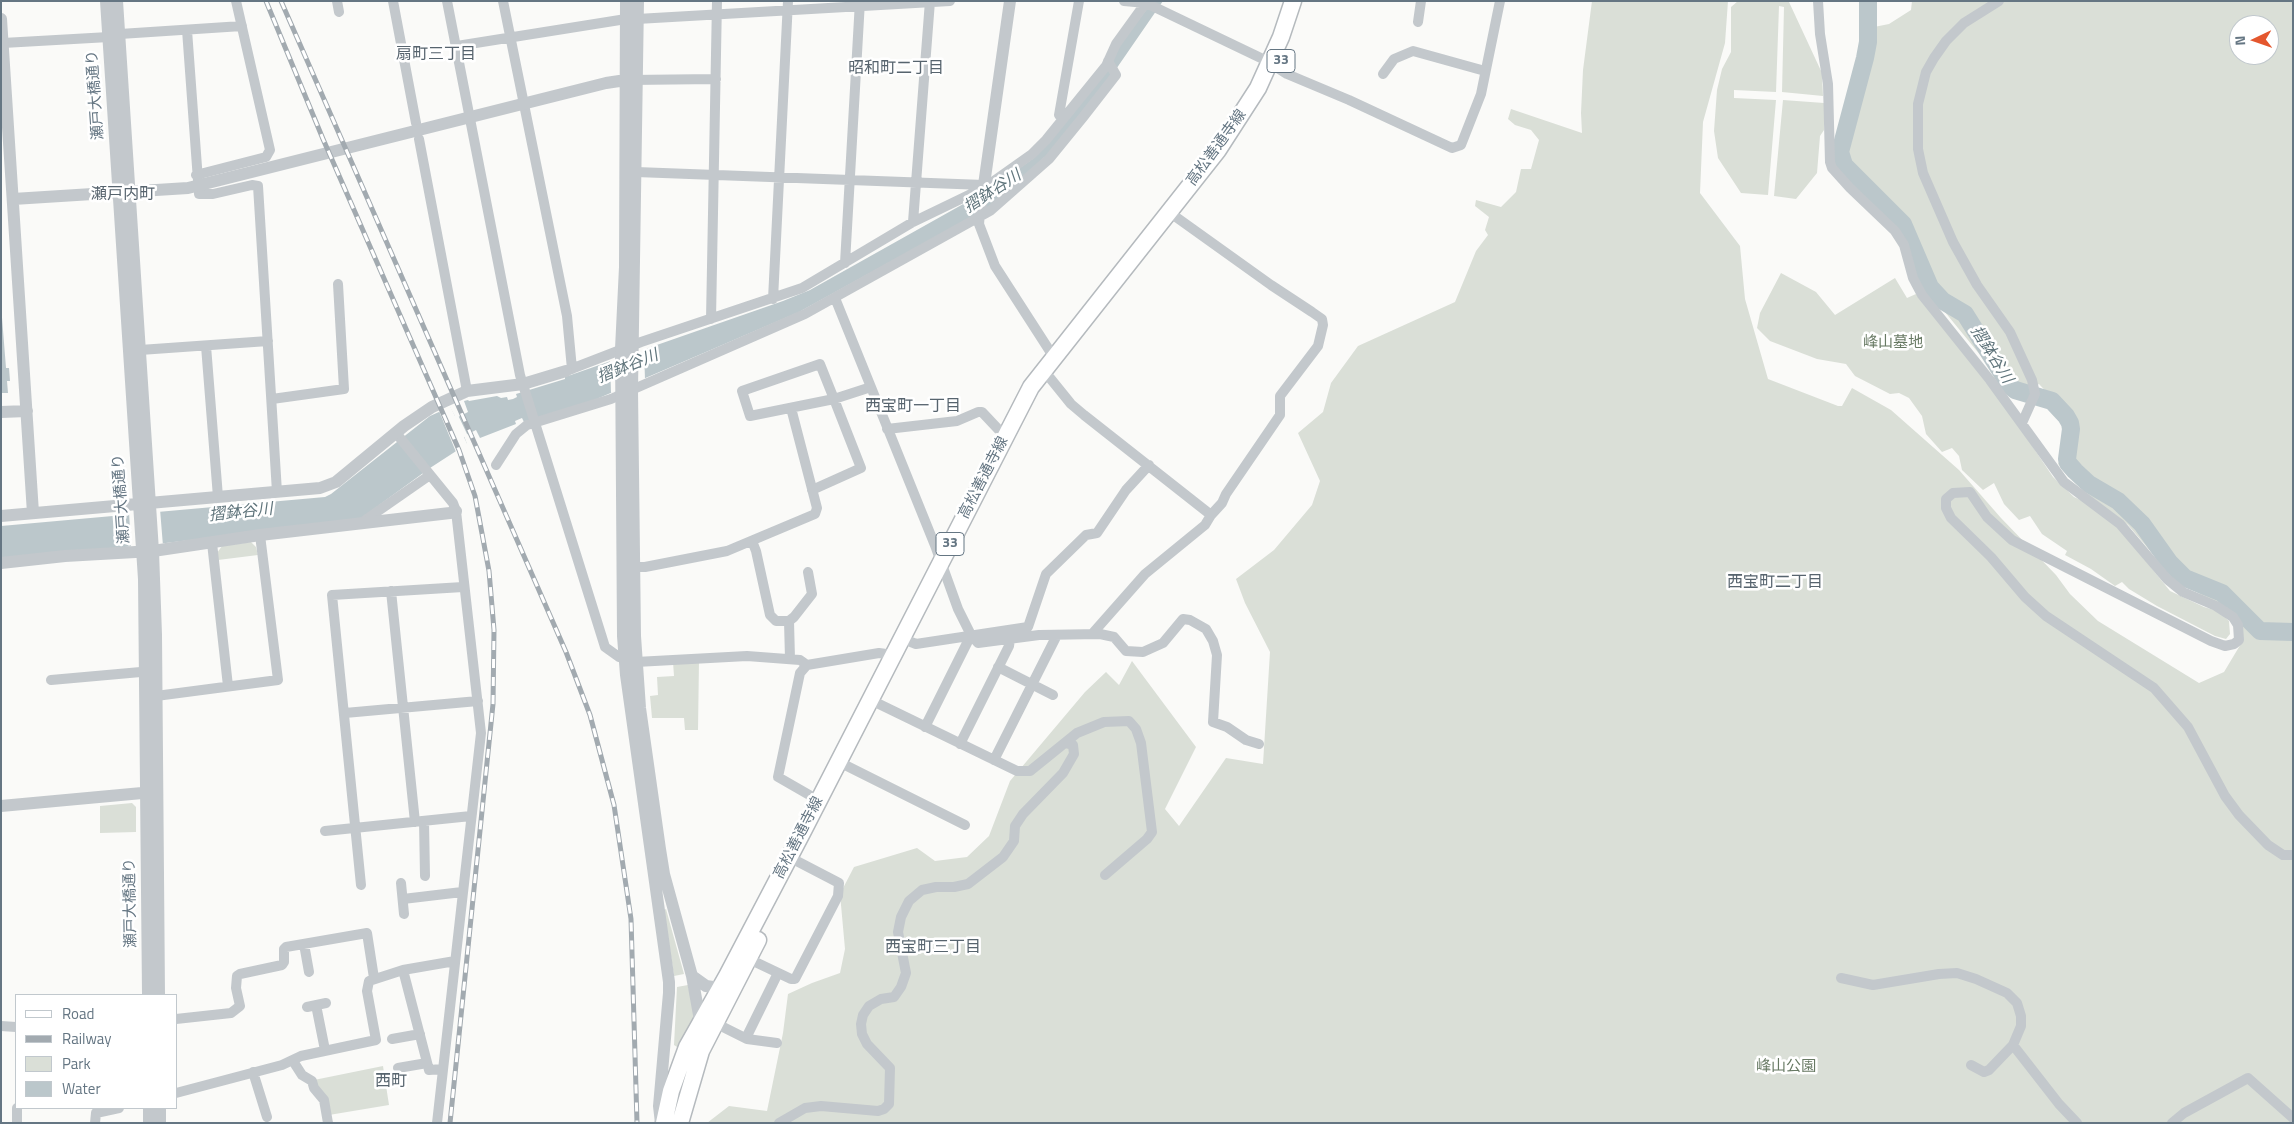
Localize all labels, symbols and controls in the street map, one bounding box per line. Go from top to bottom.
north arrow [2229,15,2279,65]
text: N [2229,35,2250,46]
district label: 扇町三丁目 [396,45,476,65]
street label: 瀬戸大橋通り [84,49,108,141]
road number: 33 [1267,49,1295,72]
district label: 昭和町二丁目 [848,59,944,79]
street label: 高松善通寺線 [1183,106,1251,190]
water label: 摺鉢谷川 [961,167,1025,217]
district label: 瀬戸内町 [91,185,155,205]
water label: 摺鉢谷川 [1966,323,2016,387]
park label: 峰山墓地 [1863,334,1923,352]
water label: 摺鉢谷川 [595,346,661,388]
district label: 西宝町一丁目 [865,397,961,417]
street label: 高松善通寺線 [956,434,1012,522]
street label: 瀬戸大橋通り [110,453,134,545]
water label: 摺鉢谷川 [208,500,274,526]
road number: 33 [936,532,964,556]
district label: 西宝町二丁目 [1727,573,1823,593]
street label: 高松善通寺線 [771,794,827,882]
street label: 瀬戸大橋通り [121,858,141,948]
district label: 西宝町三丁目 [885,938,981,958]
legend [15,994,178,1109]
text: Road [62,1002,94,1025]
text: Railway [62,1027,112,1050]
text: Park [62,1052,91,1075]
park label: 峰山公園 [1756,1058,1816,1076]
district label: 西町 [375,1072,407,1092]
text: Water [62,1077,101,1100]

